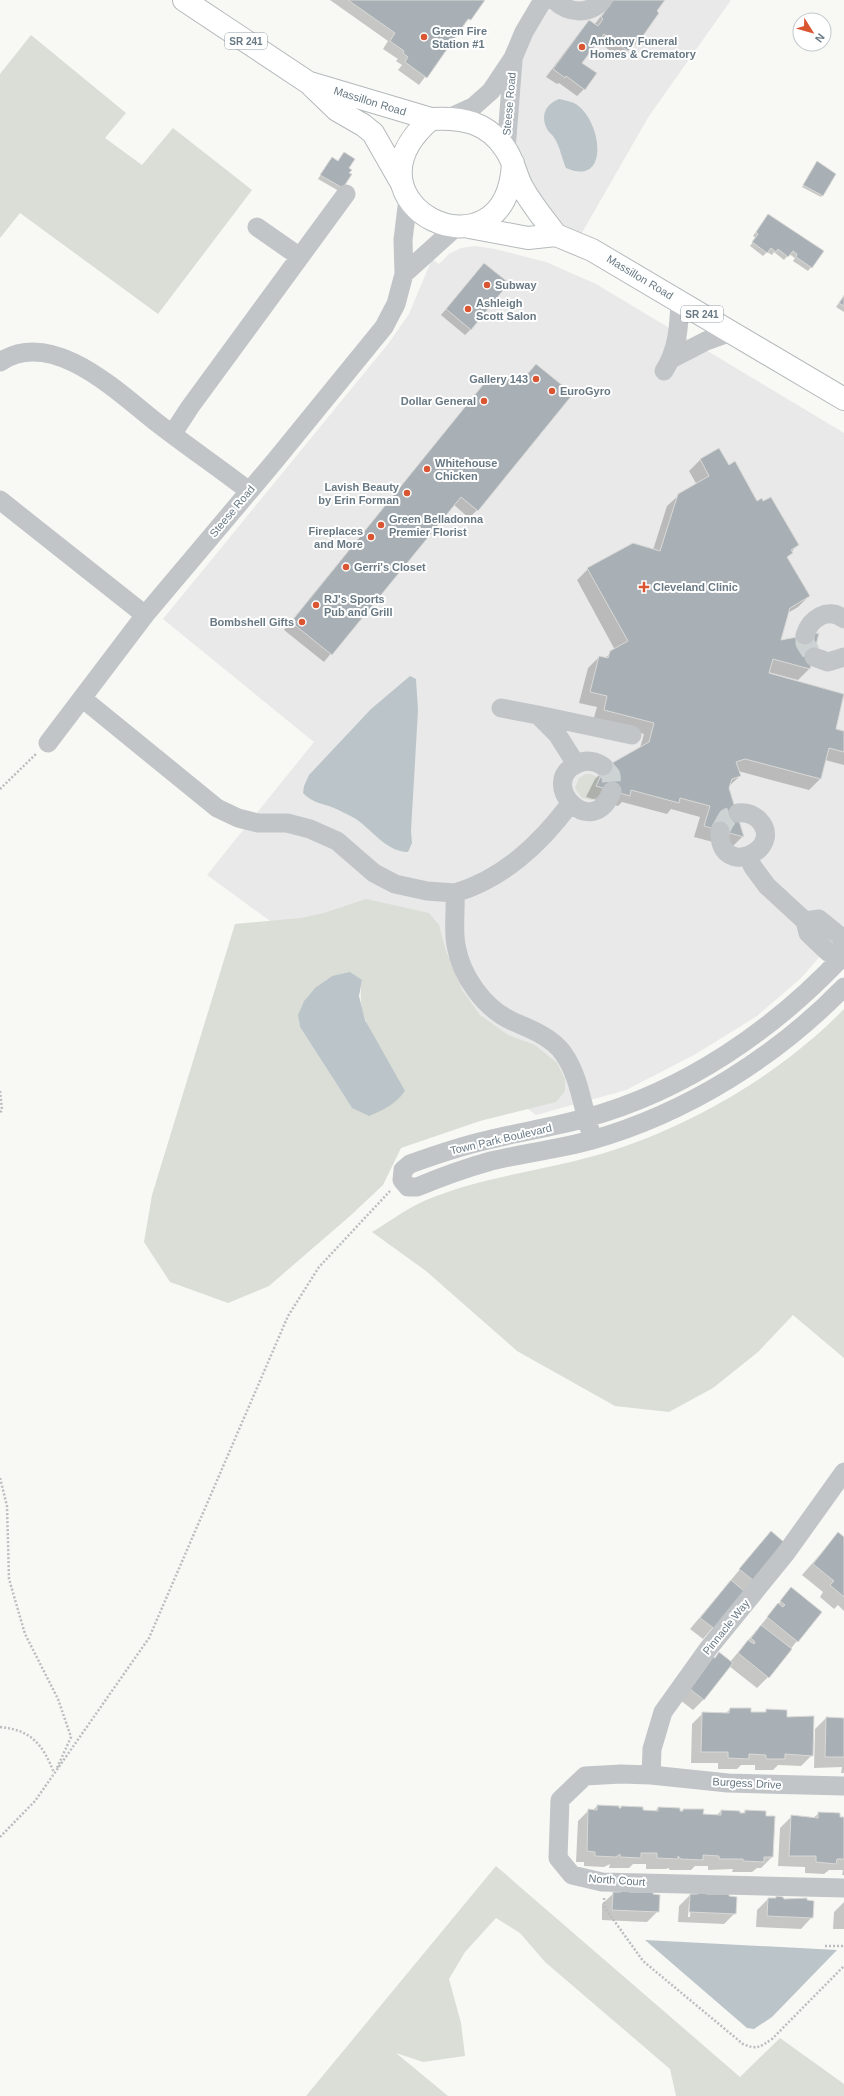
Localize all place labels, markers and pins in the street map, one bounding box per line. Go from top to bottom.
place label: Green Fire Station #1 [432,25,487,50]
marker: Green Fire Station #1 [419,32,429,42]
place label: Anthony Funeral Homes & Crematory [590,35,697,60]
marker: Anthony Funeral Homes & Crematory [577,42,587,52]
place label: Subway [495,279,537,291]
marker: Subway [482,280,492,290]
place label: Ashleigh Scott Salon [476,297,537,322]
marker: Ashleigh Scott Salon [463,304,473,314]
place label: Gallery 143 [469,373,528,385]
marker: Gallery 143 [531,374,541,384]
place label: EuroGyro [560,385,611,397]
marker: EuroGyro [547,386,557,396]
place label: Dollar General [401,395,476,407]
marker: Dollar General [479,396,489,406]
place label: Whitehouse Chicken [435,457,497,482]
marker: Whitehouse Chicken [422,464,432,474]
place label: Lavish Beauty by Erin Forman [318,481,400,506]
marker: Lavish Beauty by Erin Forman [402,488,412,498]
place label: Green Belladonna Premier Florist [389,513,484,538]
marker: Green Belladonna Premier Florist [376,520,386,530]
place label: Fireplaces and More [309,525,363,550]
marker: Fireplaces and More [366,532,376,542]
place label: Gerri's Closet [354,561,426,573]
marker: Gerri's Closet [341,562,351,572]
marker: Cleveland Clinic [638,581,650,593]
place label: Cleveland Clinic [653,581,738,593]
place label: RJ's Sports Pub and Grill [324,593,392,618]
marker: RJ's Sports Pub and Grill [311,600,321,610]
place label: Bombshell Gifts [210,616,294,628]
marker: Bombshell Gifts [297,617,307,627]

